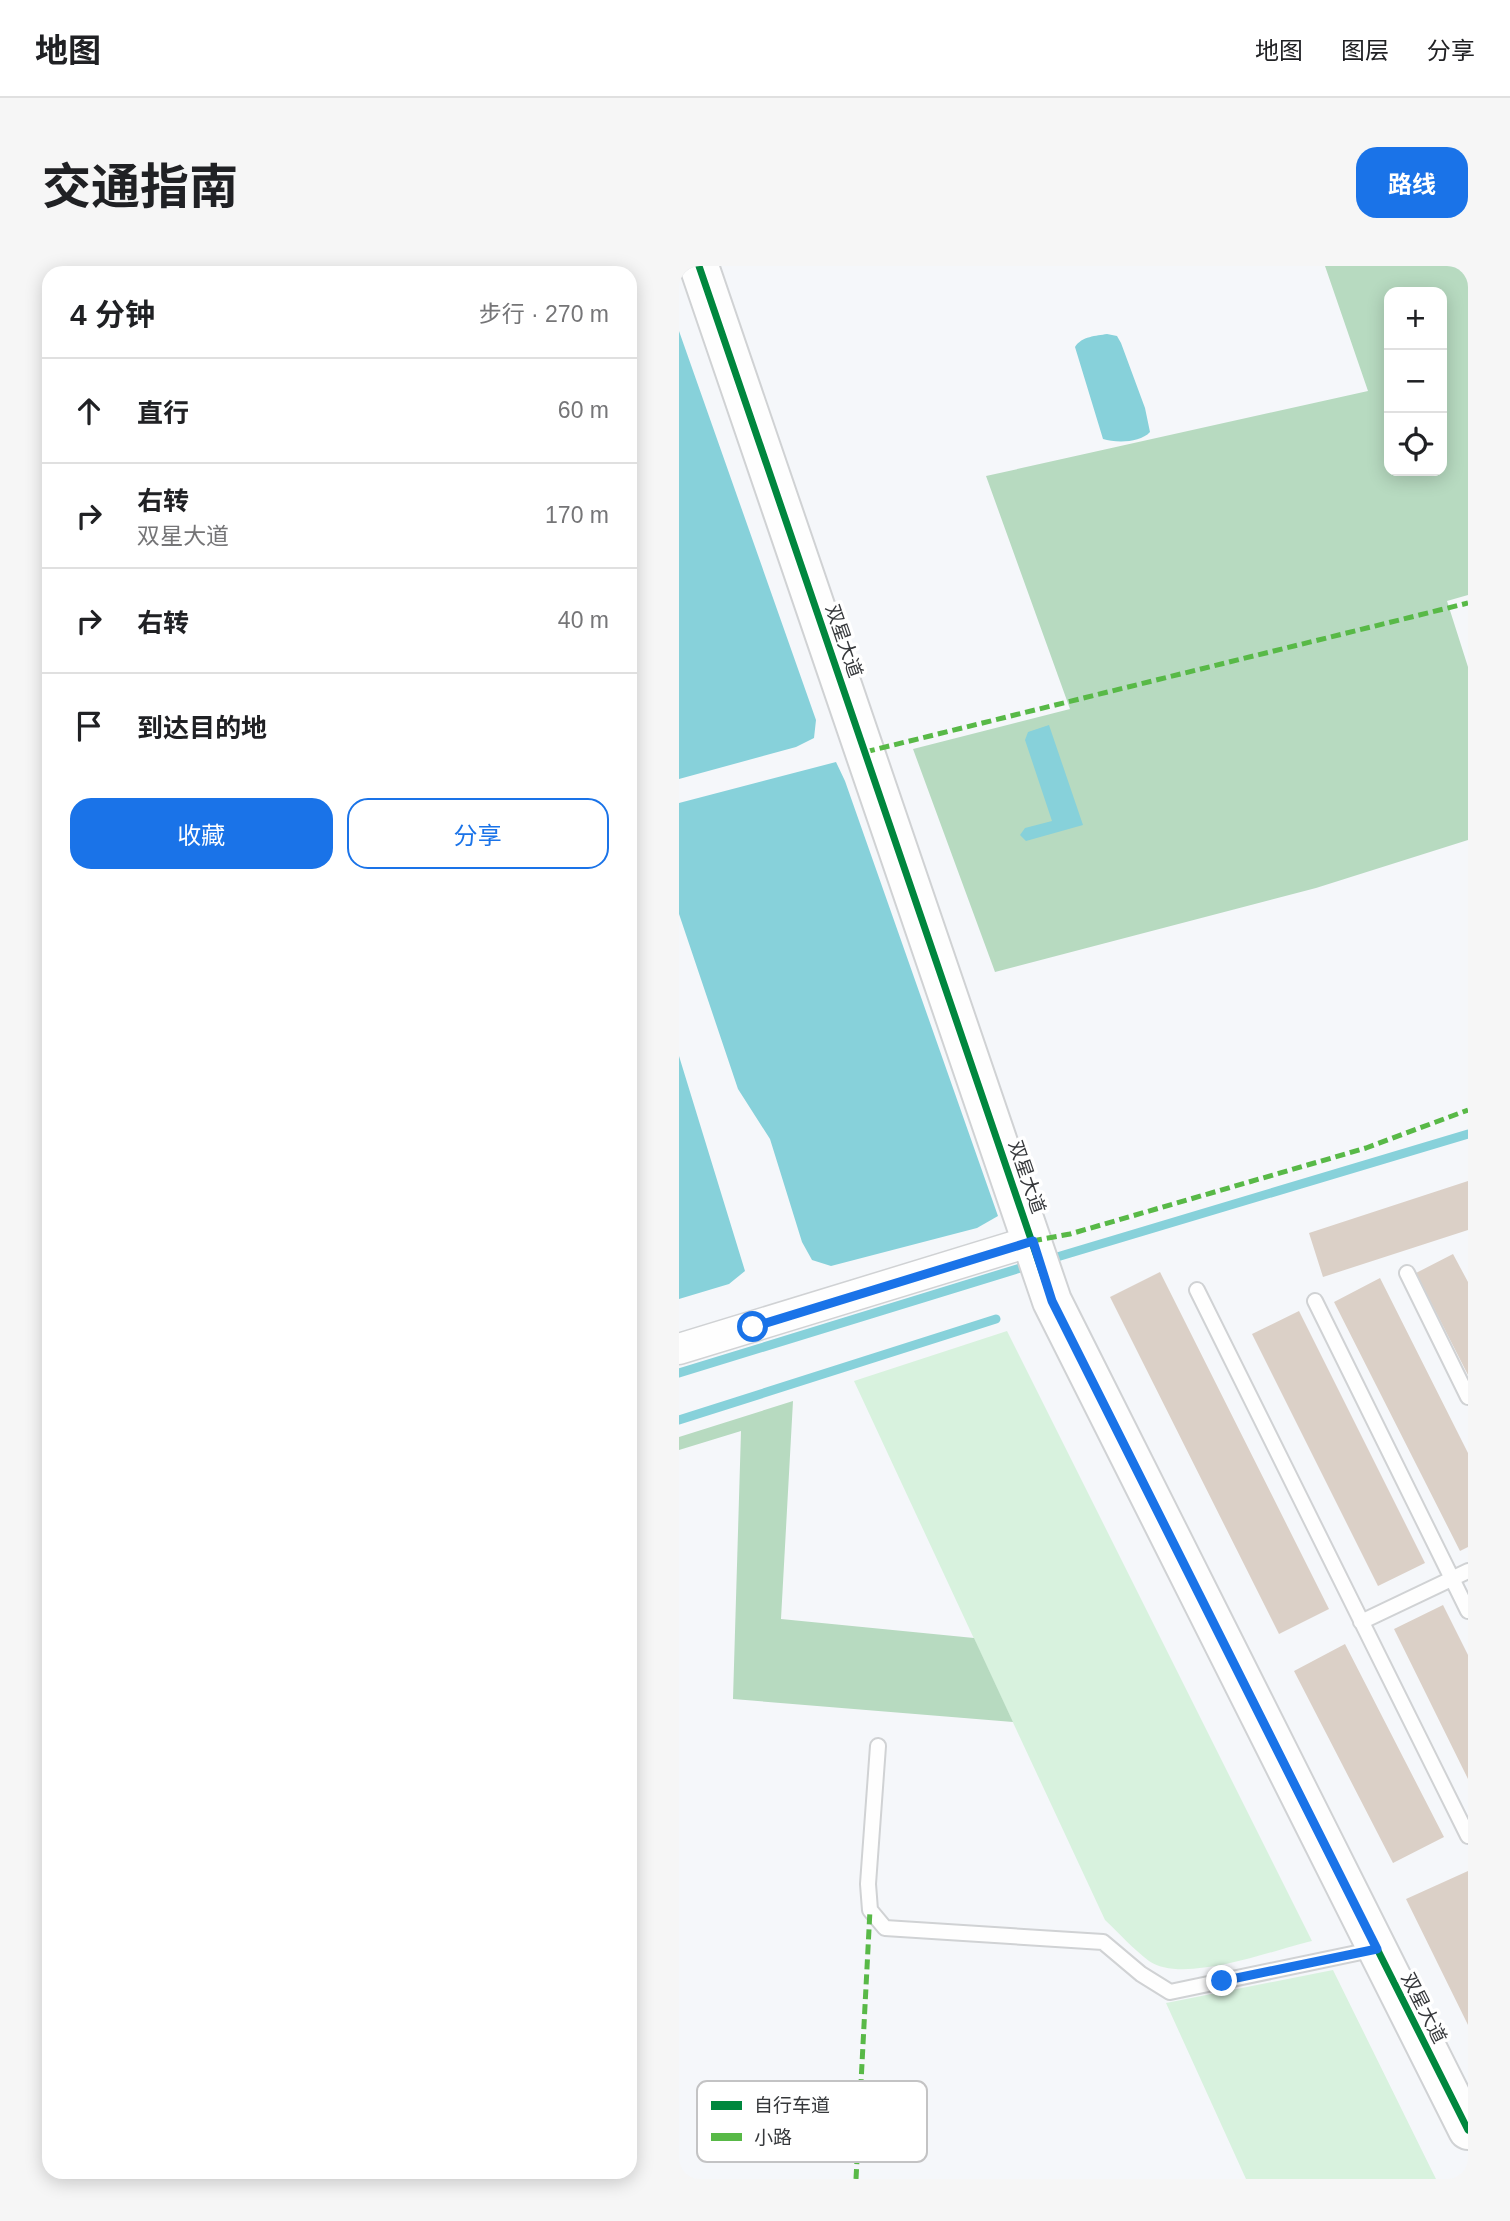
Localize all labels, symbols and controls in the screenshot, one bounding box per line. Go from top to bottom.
text: 地图 [35,32,101,69]
text: 地图 [1255,37,1303,64]
text: 图层 [1341,37,1389,64]
text: 分享 [1427,37,1475,64]
button: 路线 [1356,147,1468,218]
text: 交通指南 [42,160,238,214]
map controls [1384,287,1447,476]
button: + [1384,287,1447,350]
text: 4 分钟 [70,298,155,331]
text: 步行 · 270 m [479,301,609,327]
button: − [1384,350,1447,413]
icon: ahead [70,392,108,430]
text: 60 m [558,397,609,423]
text: 直行 [137,398,189,428]
button: locate [1384,413,1447,476]
text: 右转 [137,486,189,516]
icon: right [70,497,108,535]
text: 170 m [545,502,609,528]
text: 双星大道 [137,523,229,549]
icon: right [70,602,108,640]
street label: 双星大道 [822,602,866,680]
text: 40 m [558,607,609,633]
text: 右转 [137,608,189,638]
icon: arrive [70,707,108,745]
text: 到达目的地 [137,713,267,743]
button: 收藏 [70,798,333,869]
button: 分享 [347,798,609,869]
street label: 双星大道 [1005,1138,1049,1216]
route start [737,1311,768,1342]
route end [1206,1965,1237,1996]
street label: 双星大道 [1397,1969,1451,2047]
legend [697,2081,927,2162]
text: 自行车道 [754,2095,830,2116]
text: 小路 [754,2127,792,2148]

